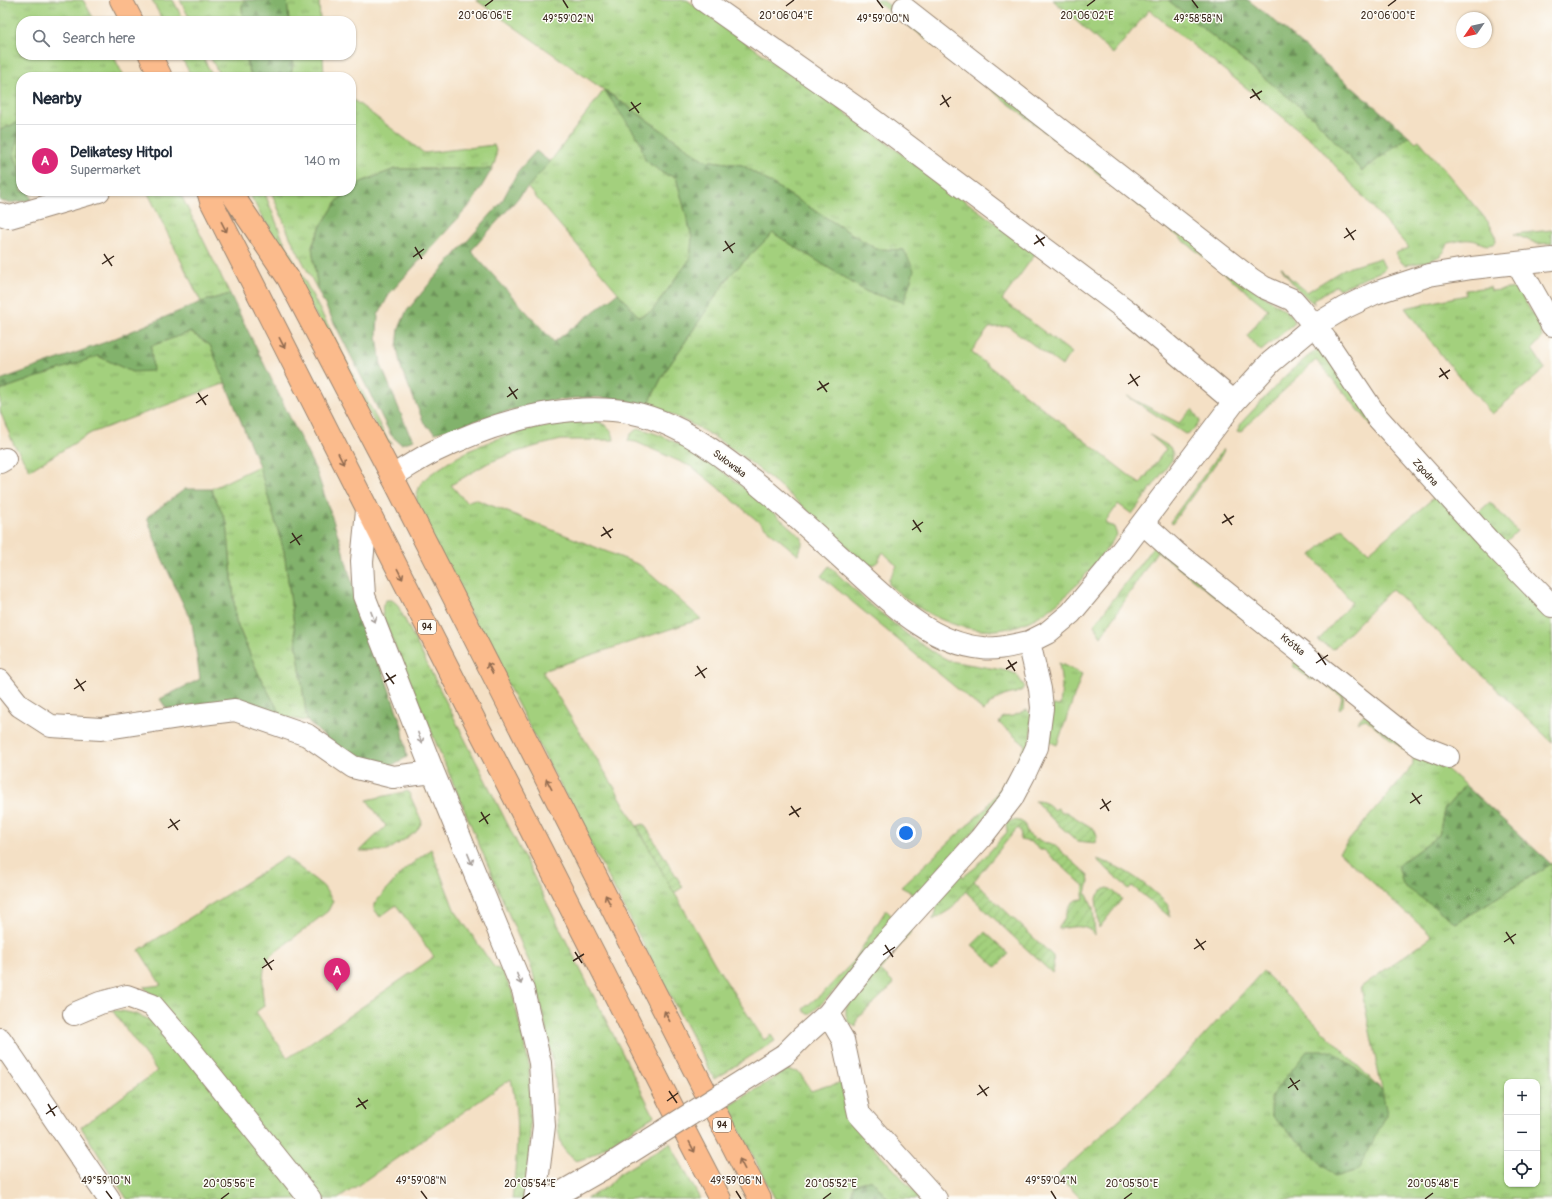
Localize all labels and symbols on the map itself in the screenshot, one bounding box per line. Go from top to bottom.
text: 20°06'06"E [458,10,512,22]
text: 20°06'04"E [759,10,813,22]
text: 20°06'02"E [1060,10,1114,22]
text: 20°06'00"E [1361,10,1415,22]
north arrow [1456,12,1492,48]
text: 49°59'02"N [542,13,594,25]
text: 49°59'00"N [857,13,909,25]
text: 49°58'58"N [1173,13,1223,25]
one-way arrow [220,220,228,232]
one-way arrow [279,336,286,348]
street label: Sułowska [710,447,749,480]
one-way arrow [338,452,345,464]
street label: Zgodna [1410,457,1441,489]
one-way arrow [397,568,404,580]
one-way arrow [369,611,377,623]
road number: 94 [418,620,436,634]
street label: Krótka [1278,631,1307,658]
one-way arrow [486,662,493,674]
one-way arrow [417,732,425,744]
one-way arrow [545,778,552,790]
your location [896,823,916,843]
one-way arrow [466,852,474,864]
one-way arrow [604,894,611,906]
pin: A [324,958,350,991]
one-way arrow [515,973,523,985]
one-way arrow [662,1010,670,1022]
road number: 94 [713,1118,731,1132]
one-way arrow [689,1141,697,1153]
one-way arrow [738,1158,745,1170]
text: 49°59'10"N [81,1175,131,1187]
text: 49°59'08"N [396,1175,447,1187]
text: 49°59'06"N [710,1175,762,1187]
text: 49°59'04"N [1025,1175,1077,1187]
text: 20°05'56"E [203,1178,255,1190]
text: 20°05'54"E [504,1178,556,1190]
text: 20°05'52"E [805,1178,857,1190]
text: 20°05'50"E [1106,1178,1158,1190]
text: 20°05'48"E [1407,1178,1459,1190]

